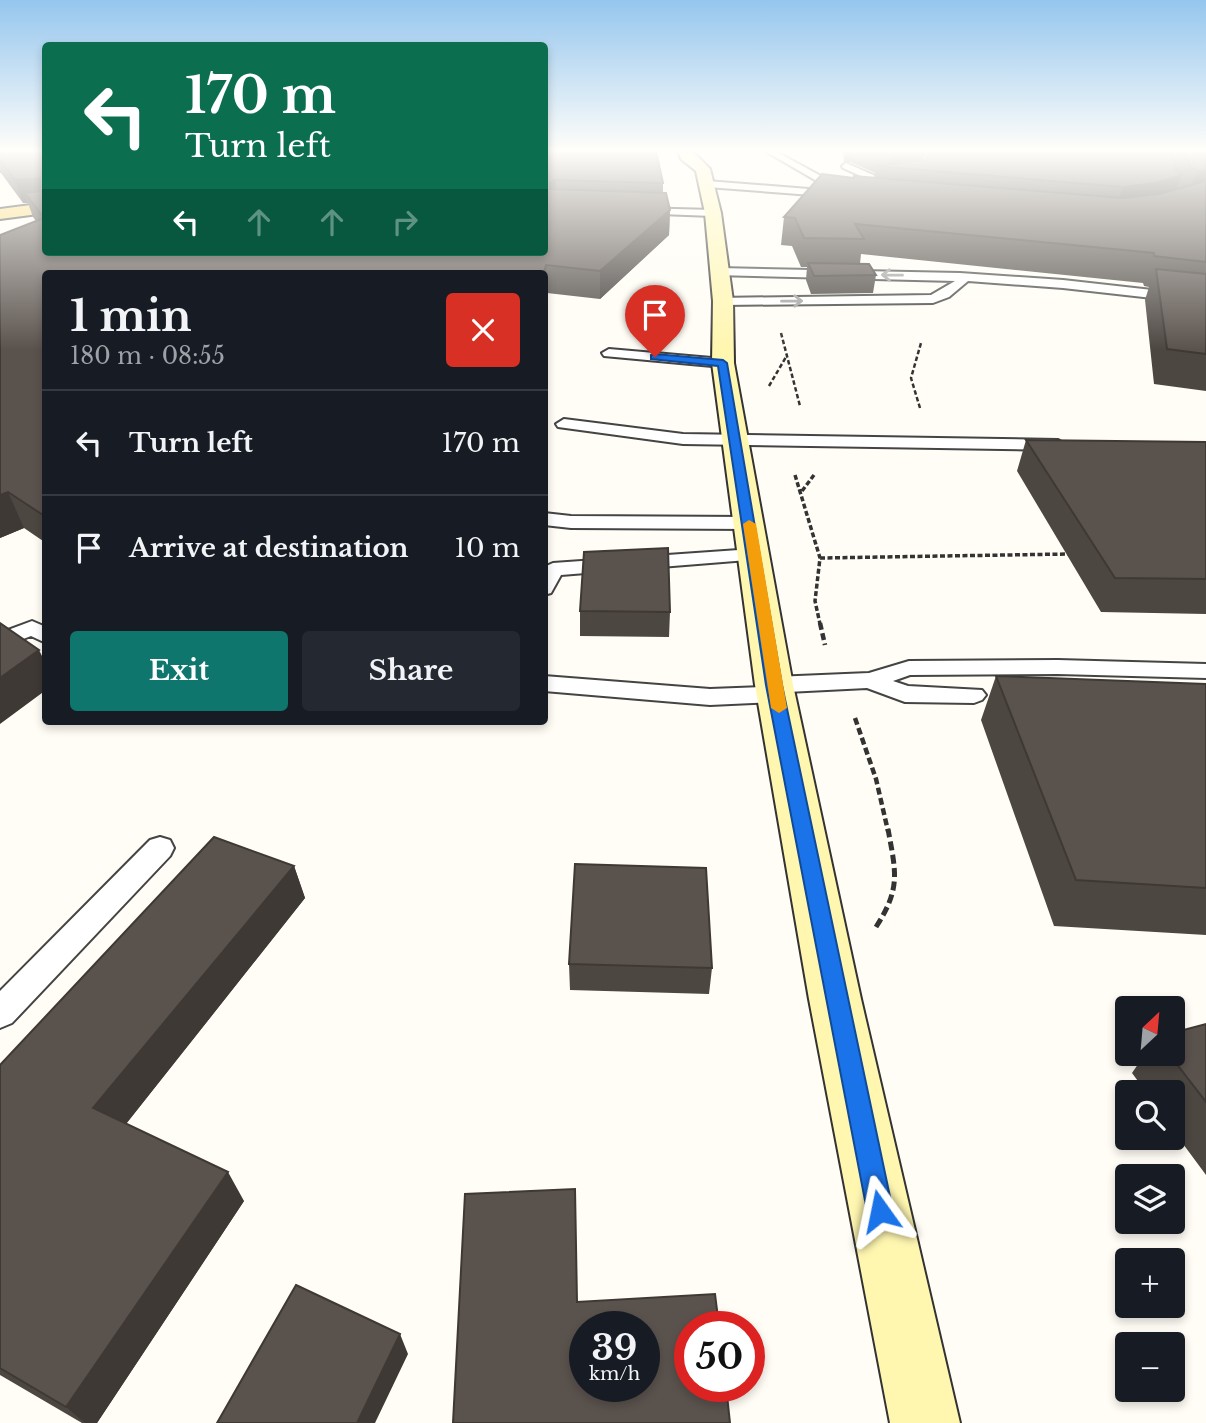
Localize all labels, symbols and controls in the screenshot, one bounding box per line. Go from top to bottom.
text: 170 m [185,65,336,126]
icon: left [70,70,161,161]
text: Turn left [185,126,331,166]
icon: left [167,203,205,241]
icon: ahead [240,203,278,241]
icon: ahead [313,203,351,241]
icon: right [386,203,424,241]
one-way arrow [881,268,904,282]
pin [625,285,685,357]
text: 1 min [70,290,192,342]
button: close [446,293,520,367]
one-way arrow [780,294,803,308]
icon: arrive [636,296,674,334]
text: 180 m · 08:55 [70,342,225,370]
icon: left [70,424,108,462]
text: Turn left [129,427,253,459]
text: 170 m [441,427,520,459]
icon: arrive [70,529,108,567]
text: Arrive at destination [129,532,409,564]
text: 10 m [454,532,520,564]
button: Exit [70,631,288,711]
button: Share [302,631,520,711]
north arrow [1115,996,1185,1066]
map controls [1115,996,1185,1402]
button: search [1115,1080,1185,1150]
button: layers [1115,1164,1185,1234]
position arrow [843,1174,917,1248]
button: + [1115,1248,1185,1318]
speed limit sign: 50 [674,1311,765,1402]
text: 39 [592,1326,637,1369]
button: − [1115,1332,1185,1402]
text: km/h [589,1363,640,1385]

